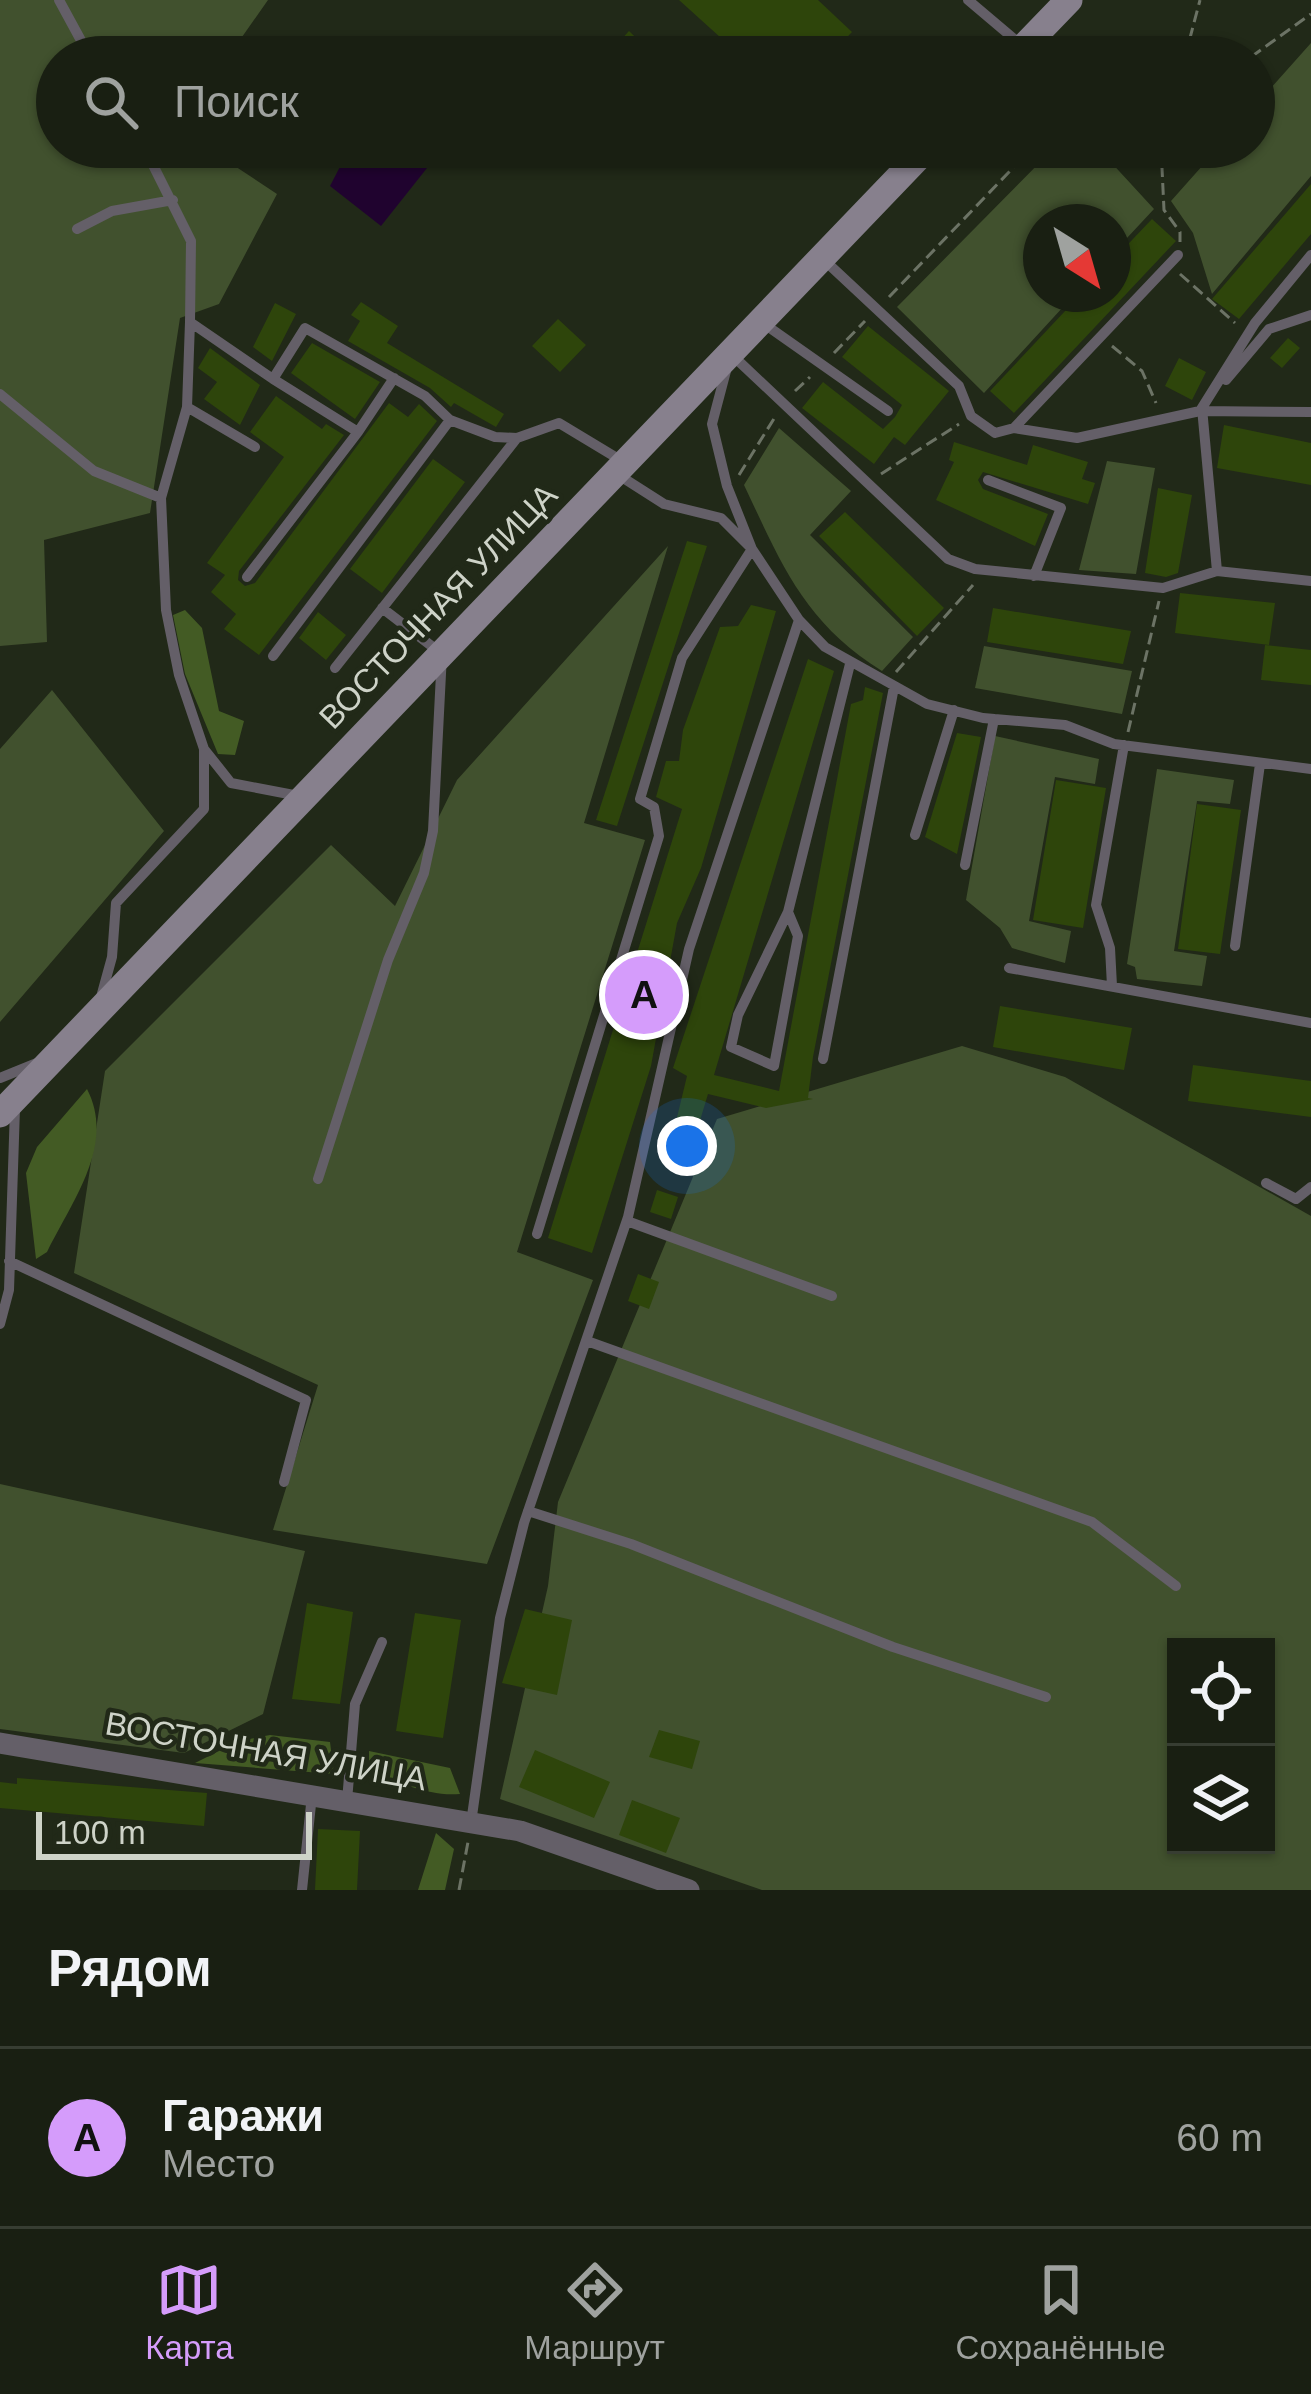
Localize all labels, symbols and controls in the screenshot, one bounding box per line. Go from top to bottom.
search box [36,36,1275,168]
icon: search [78,69,144,135]
text: Поиск [174,76,299,127]
north arrow [1023,204,1131,312]
street label: ВОСТОЧНАЯ УЛИЦА [312,476,564,736]
pin: A [605,950,683,1040]
your location [657,1116,717,1176]
map controls [1167,1638,1275,1854]
button: locate [1167,1638,1275,1746]
street label: ВОСТОЧНАЯ УЛИЦА [103,1705,429,1797]
button: layers [1167,1746,1275,1854]
scale bar [36,1806,312,1859]
text: 100 m [54,1814,146,1851]
text: Рядом [48,1940,212,1997]
text: Гаражи [162,2090,324,2141]
text: A [73,2116,101,2159]
text: 60 m [1176,2116,1263,2159]
text: Место [162,2142,275,2185]
tab: Карта [145,2257,234,2367]
tab: Маршрут [524,2257,665,2367]
tab: Сохранённые [956,2257,1166,2367]

